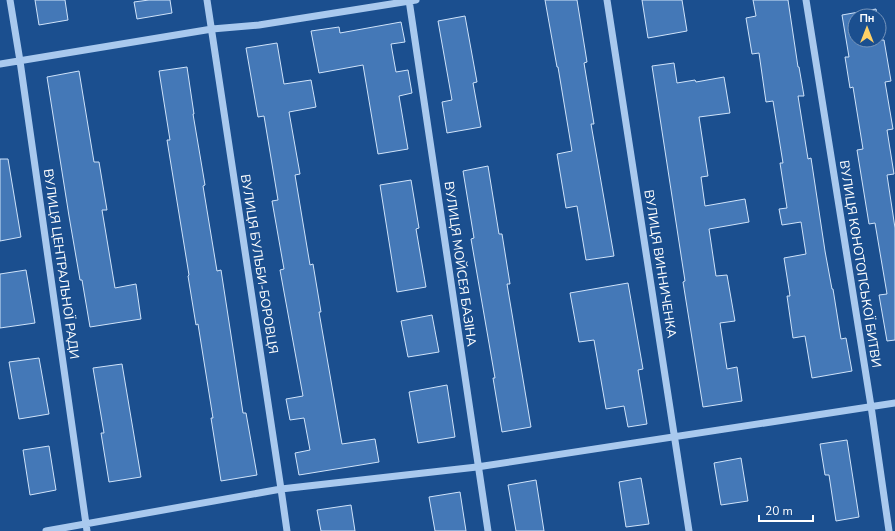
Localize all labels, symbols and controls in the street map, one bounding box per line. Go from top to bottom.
north arrow [847,8,887,48]
text: Пн [859,11,875,26]
street label: ВУЛИЦЯ КОНОТОПСЬКОЇ БИТВИ [835,159,886,369]
street label: ВУЛИЦЯ ЦЕНТРАЛЬНОЇ РАДИ [39,168,84,360]
street label: ВУЛИЦЯ БУЛЬБИ-БОРОВЦЯ [236,173,282,355]
street label: ВУЛИЦЯ МОЙСЕЯ БАЗІНА [440,180,482,348]
street label: ВУЛИЦЯ ВИННИЧЕНКА [639,189,681,340]
scale bar [759,497,813,523]
text: 20 m [765,503,793,519]

